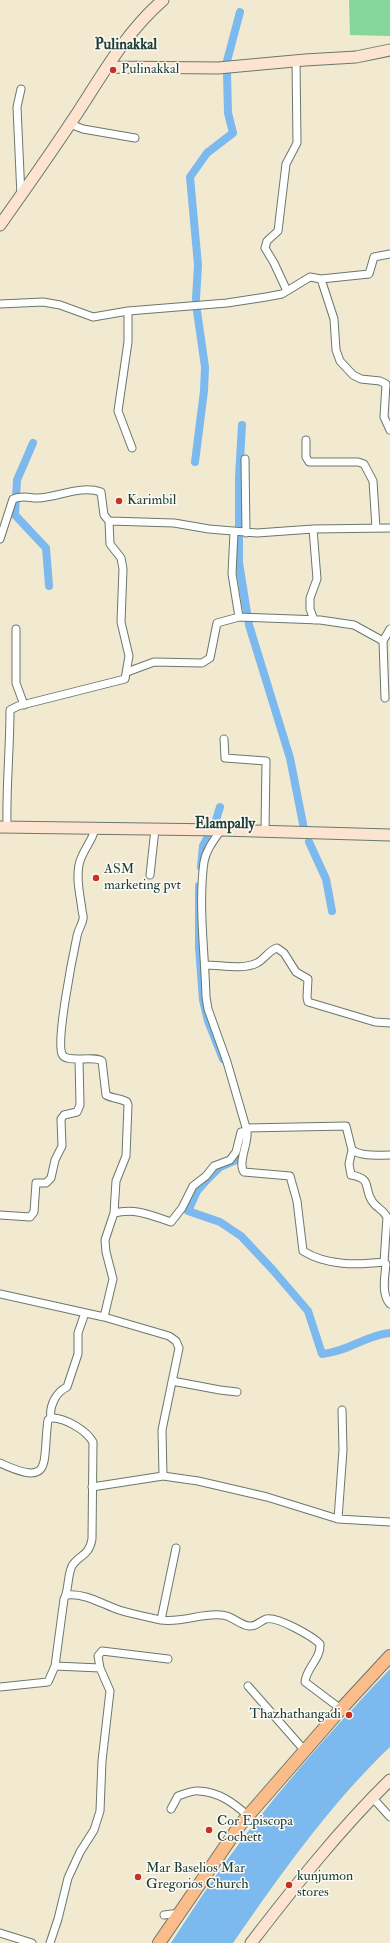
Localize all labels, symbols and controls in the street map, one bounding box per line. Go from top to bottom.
district label: Pulinakkal [95,37,157,55]
place label: Pulinakkal [121,62,179,78]
marker: Pulinakkal [108,65,118,75]
place label: Karimbil [127,493,176,509]
marker: Karimbil [114,496,124,506]
district label: Elampally [195,816,255,834]
place label: ASM marketing pvt [104,862,181,894]
marker: ASM marketing pvt [91,873,101,883]
place label: Thazhathangadi [250,1707,341,1723]
marker: Thazhathangadi [344,1710,354,1720]
place label: Cor Episcopa Cochett [217,1814,293,1846]
marker: Cor Episcopa Cochett [204,1825,214,1835]
place label: Mar Baselios Mar Gregorios Church [146,1861,249,1894]
place label: kunjumon stores [297,1869,353,1902]
marker: Mar Baselios Mar Gregorios Church [133,1872,143,1882]
marker: kunjumon stores [284,1880,294,1890]

